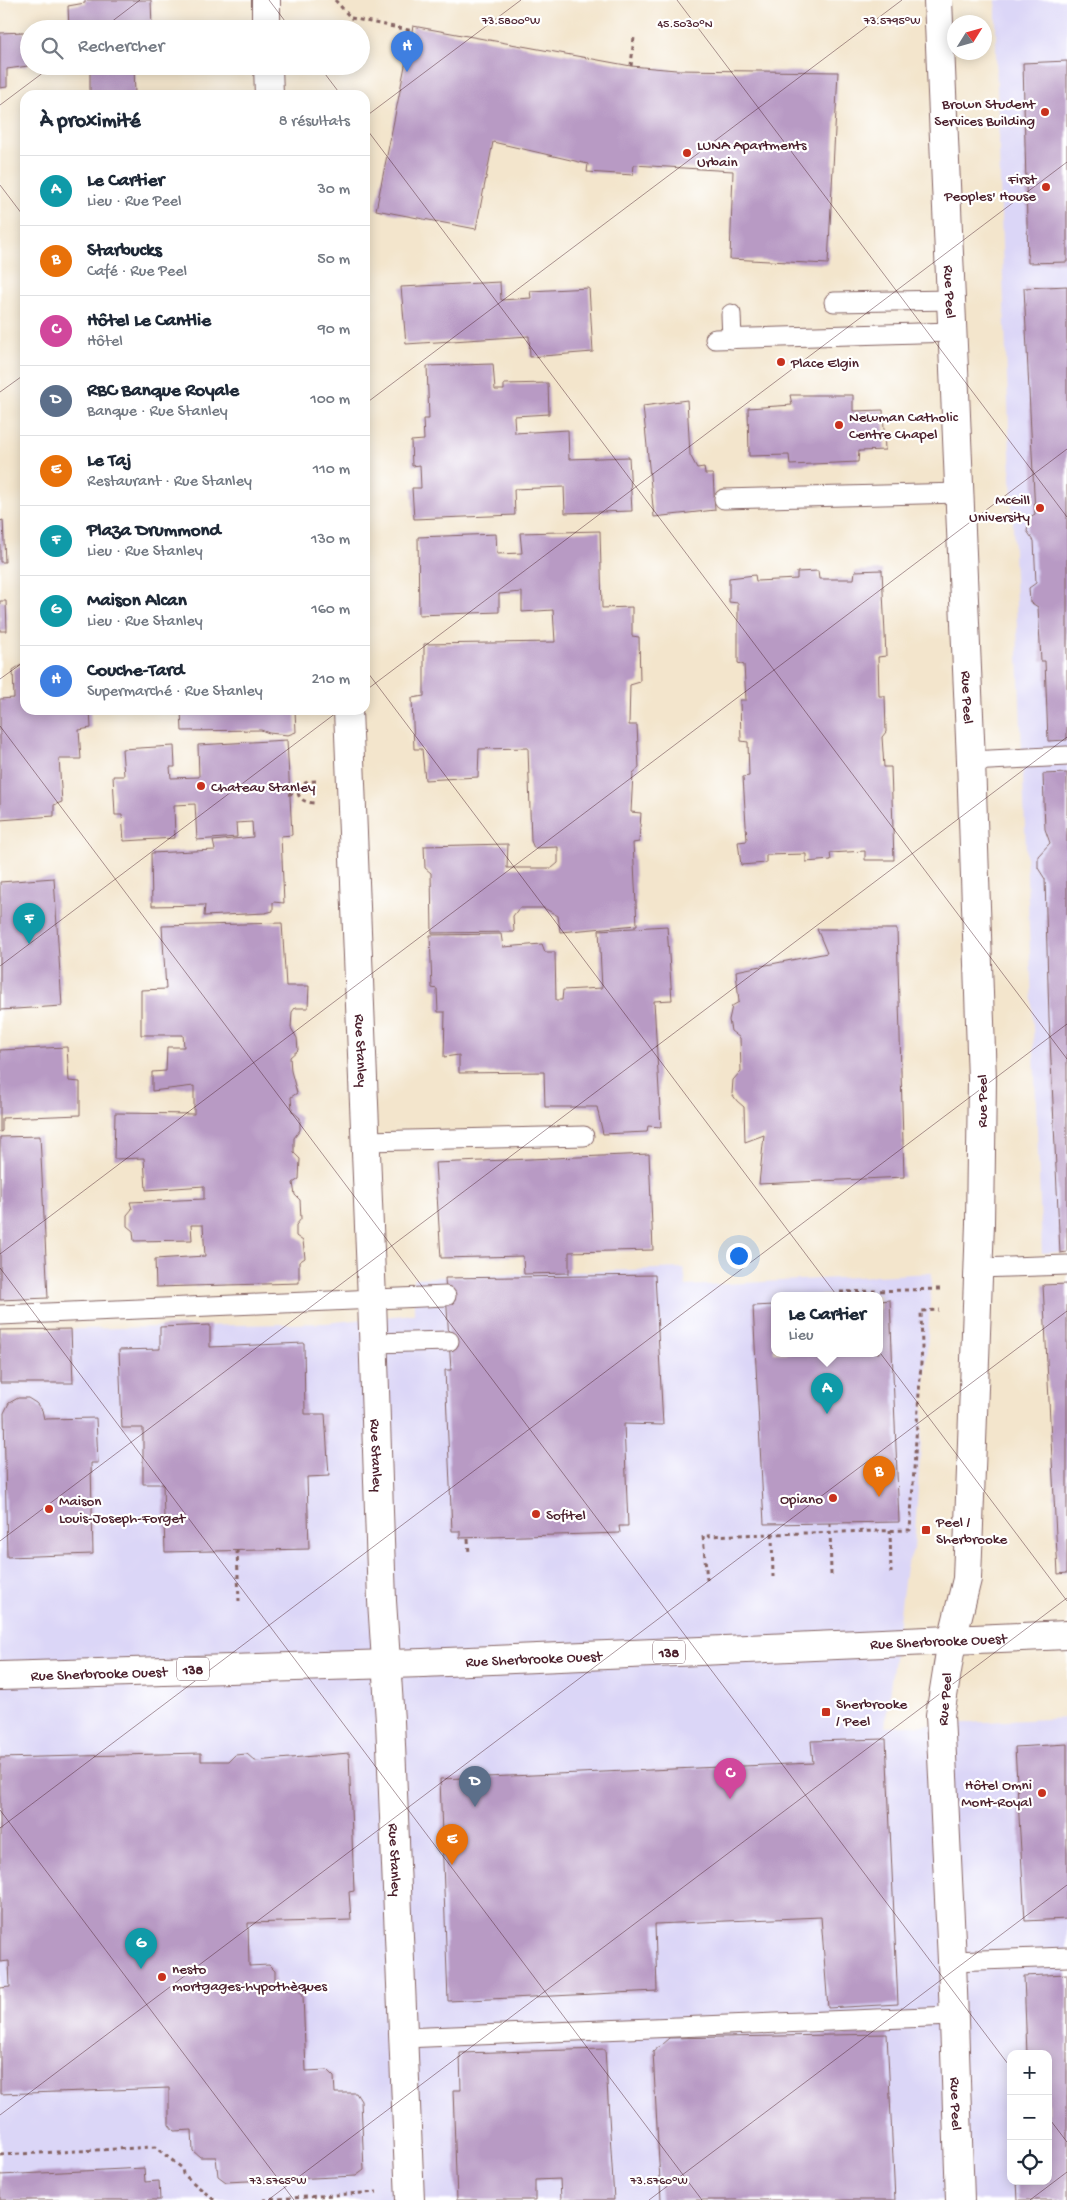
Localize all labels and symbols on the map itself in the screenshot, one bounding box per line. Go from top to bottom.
text: 73.5800°W [481,15,540,29]
text: 73.5795°W [863,15,920,29]
north arrow [947,15,992,60]
text: 45.5030°N [657,18,713,32]
pin: H [391,31,423,72]
place label: Brown Student Services Building [934,96,1037,131]
marker: Brown Student Services Building [1039,106,1051,118]
place label: LUNA Apartments Urbain [697,137,807,172]
marker: LUNA Apartments Urbain [681,147,693,159]
place label: First Peoples' House [943,171,1038,206]
marker: First Peoples' House [1040,181,1052,193]
street label: Rue Peel [939,265,959,319]
place label: Place Elgin [790,355,859,373]
marker: Place Elgin [775,356,787,368]
place label: Newman Catholic Centre Chapel [849,409,959,444]
marker: Newman Catholic Centre Chapel [833,419,845,431]
place label: McGill University [969,492,1031,527]
marker: McGill University [1034,502,1046,514]
street label: Rue Peel [956,670,976,724]
place label: Chateau Stanley [211,779,316,797]
marker: Chateau Stanley [195,780,207,792]
pin: F [13,903,45,944]
street label: Rue Stanley [349,1014,370,1088]
street label: Rue Peel [974,1074,992,1128]
your location [726,1243,752,1269]
pin: A [811,1373,843,1414]
street label: Rue Stanley [365,1419,385,1493]
pin: B [863,1456,895,1497]
place label: Opiano [780,1491,823,1509]
marker: Opiano [827,1492,839,1504]
place label: Maison Louis-Joseph-Forget [59,1493,187,1528]
marker: Maison Louis-Joseph-Forget [43,1503,55,1515]
place label: Sofitel [546,1507,586,1525]
marker: Sofitel [530,1508,542,1520]
place label: Peel / Sherbrooke [935,1514,1008,1549]
marker: Peel / Sherbrooke [920,1524,932,1536]
street label: Rue Sherbrooke Ouest [870,1631,1009,1655]
road number: 138 [653,1640,685,1664]
street label: Rue Sherbrooke Ouest [465,1648,604,1672]
road number: 138 [177,1658,209,1680]
street label: Rue Sherbrooke Ouest [30,1664,169,1686]
street label: Rue Peel [935,1672,957,1726]
place label: Sherbrooke / Peel [836,1696,908,1731]
marker: Sherbrooke / Peel [820,1706,832,1718]
pin: C [714,1758,746,1799]
pin: D [459,1766,491,1807]
place label: Hôtel Omni Mont-Royal [961,1777,1032,1812]
marker: Hôtel Omni Mont-Royal [1036,1787,1048,1799]
street label: Rue Stanley [383,1823,404,1898]
pin: E [436,1824,468,1865]
pin: G [125,1928,157,1969]
place label: nesto mortgages-hypothèques [172,1961,328,1996]
marker: nesto mortgages-hypothèques [156,1971,168,1983]
street label: Rue Peel [945,2077,965,2131]
text: 73.5765°W [249,2175,306,2189]
text: 73.5760°W [629,2175,688,2189]

